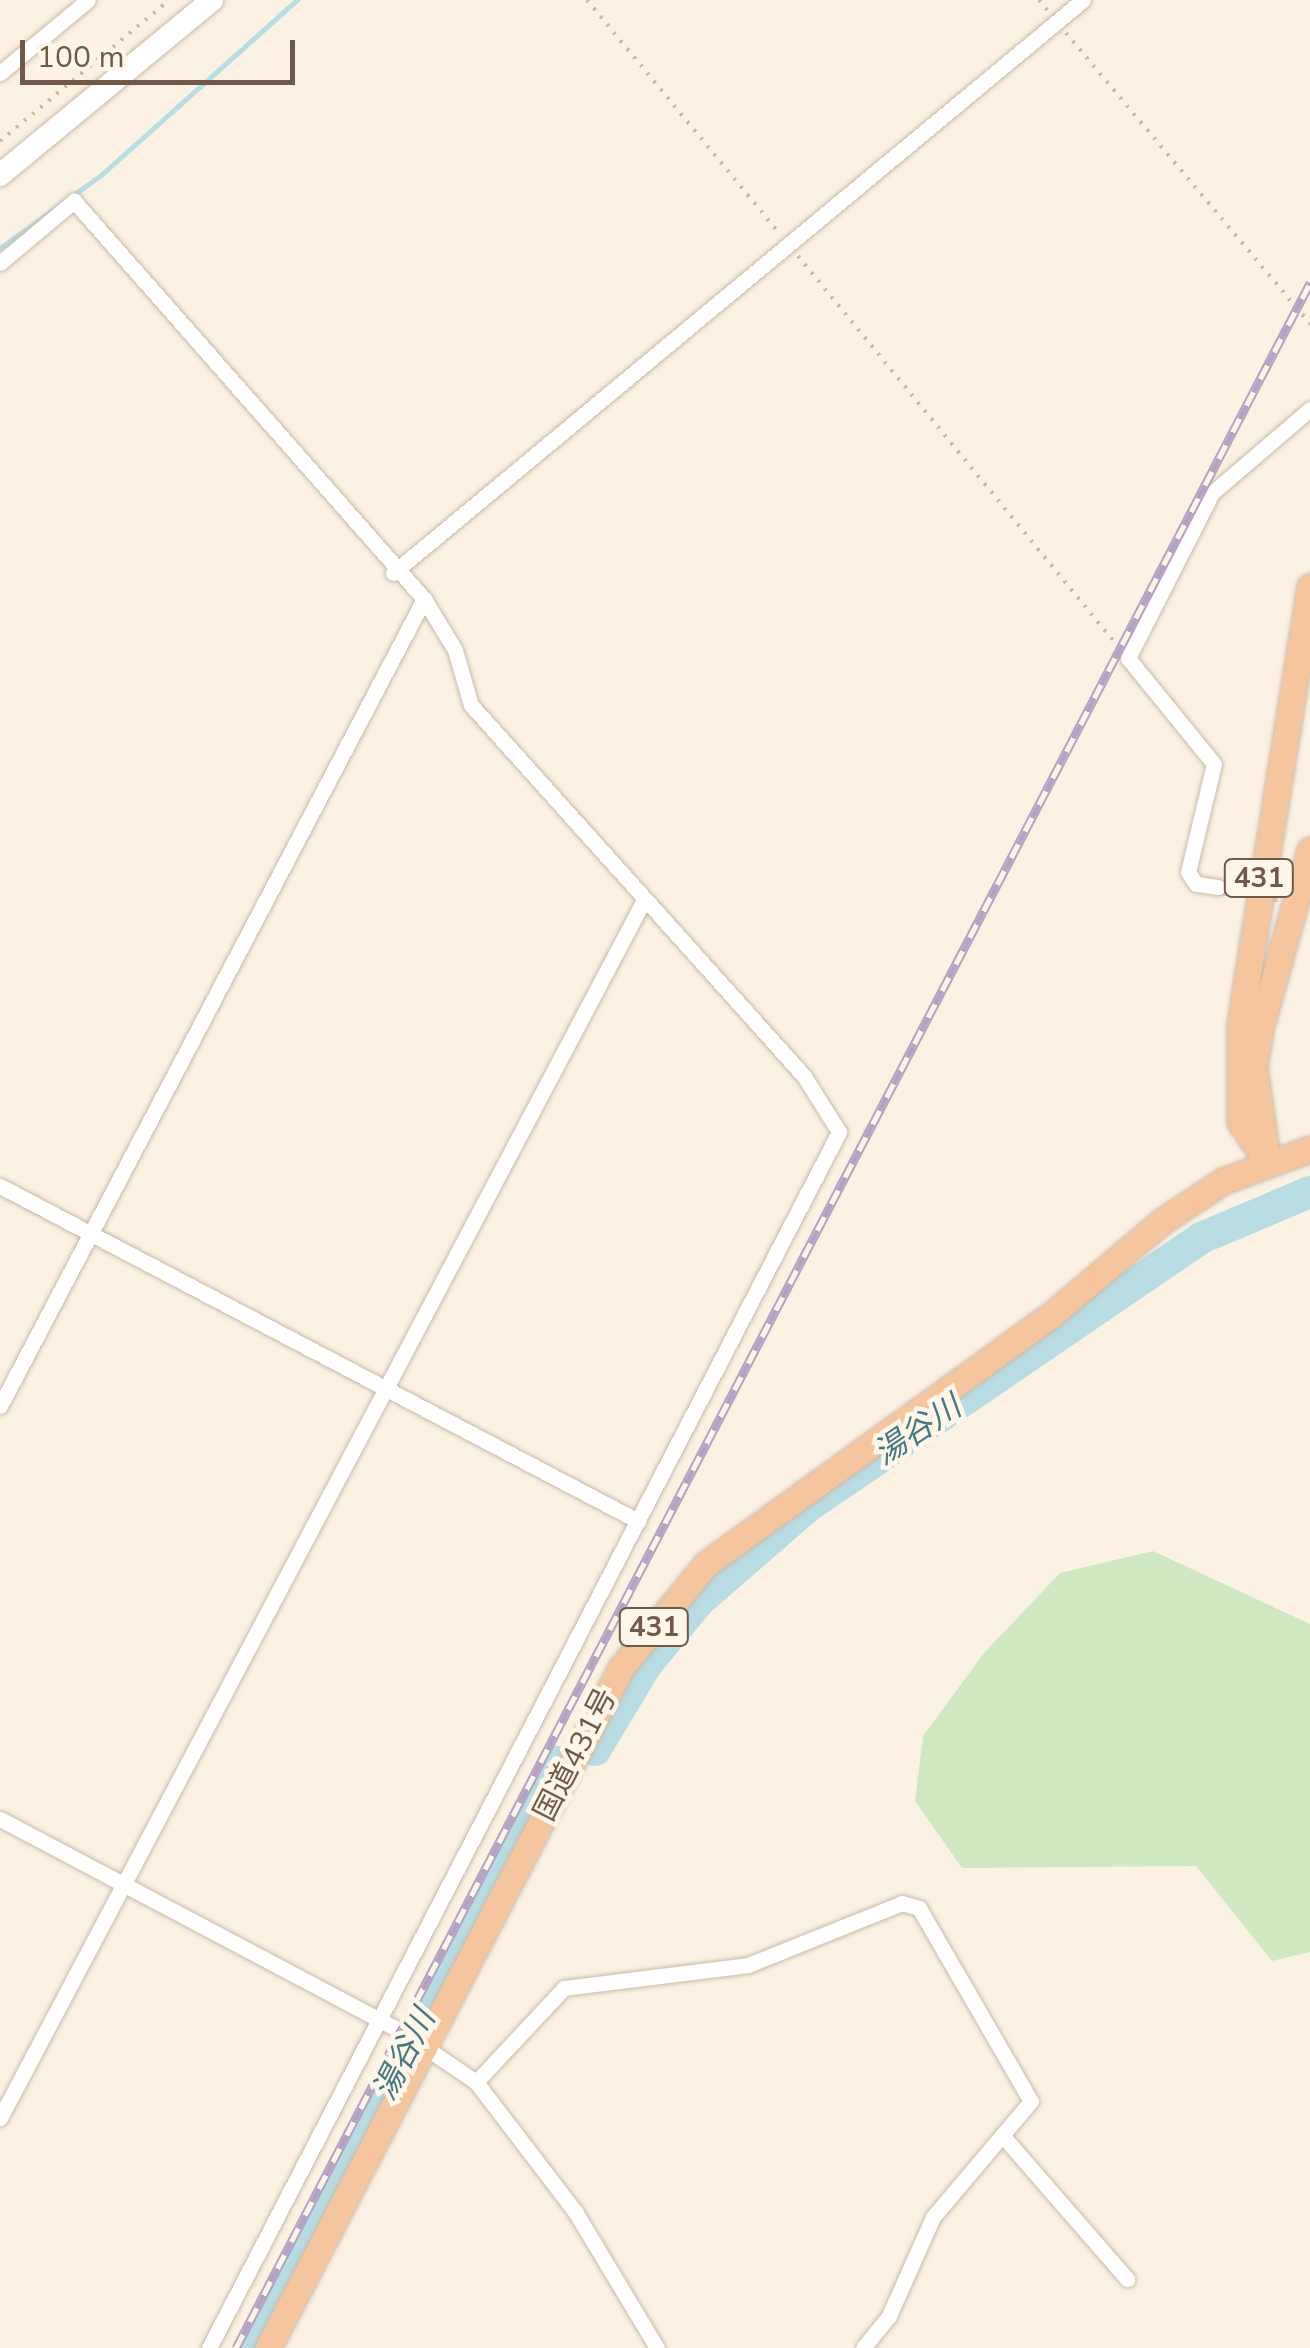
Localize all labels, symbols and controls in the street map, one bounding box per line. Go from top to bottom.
scale bar [25,20,300,82]
text: 100 m [37,37,124,78]
road number: 431 [1222,855,1296,901]
water label: 湯谷川 [867,1388,969,1474]
road number: 431 [616,1604,692,1650]
street label: 国道431号 [527,1683,625,1827]
water label: 湯谷川 [366,2004,444,2106]

